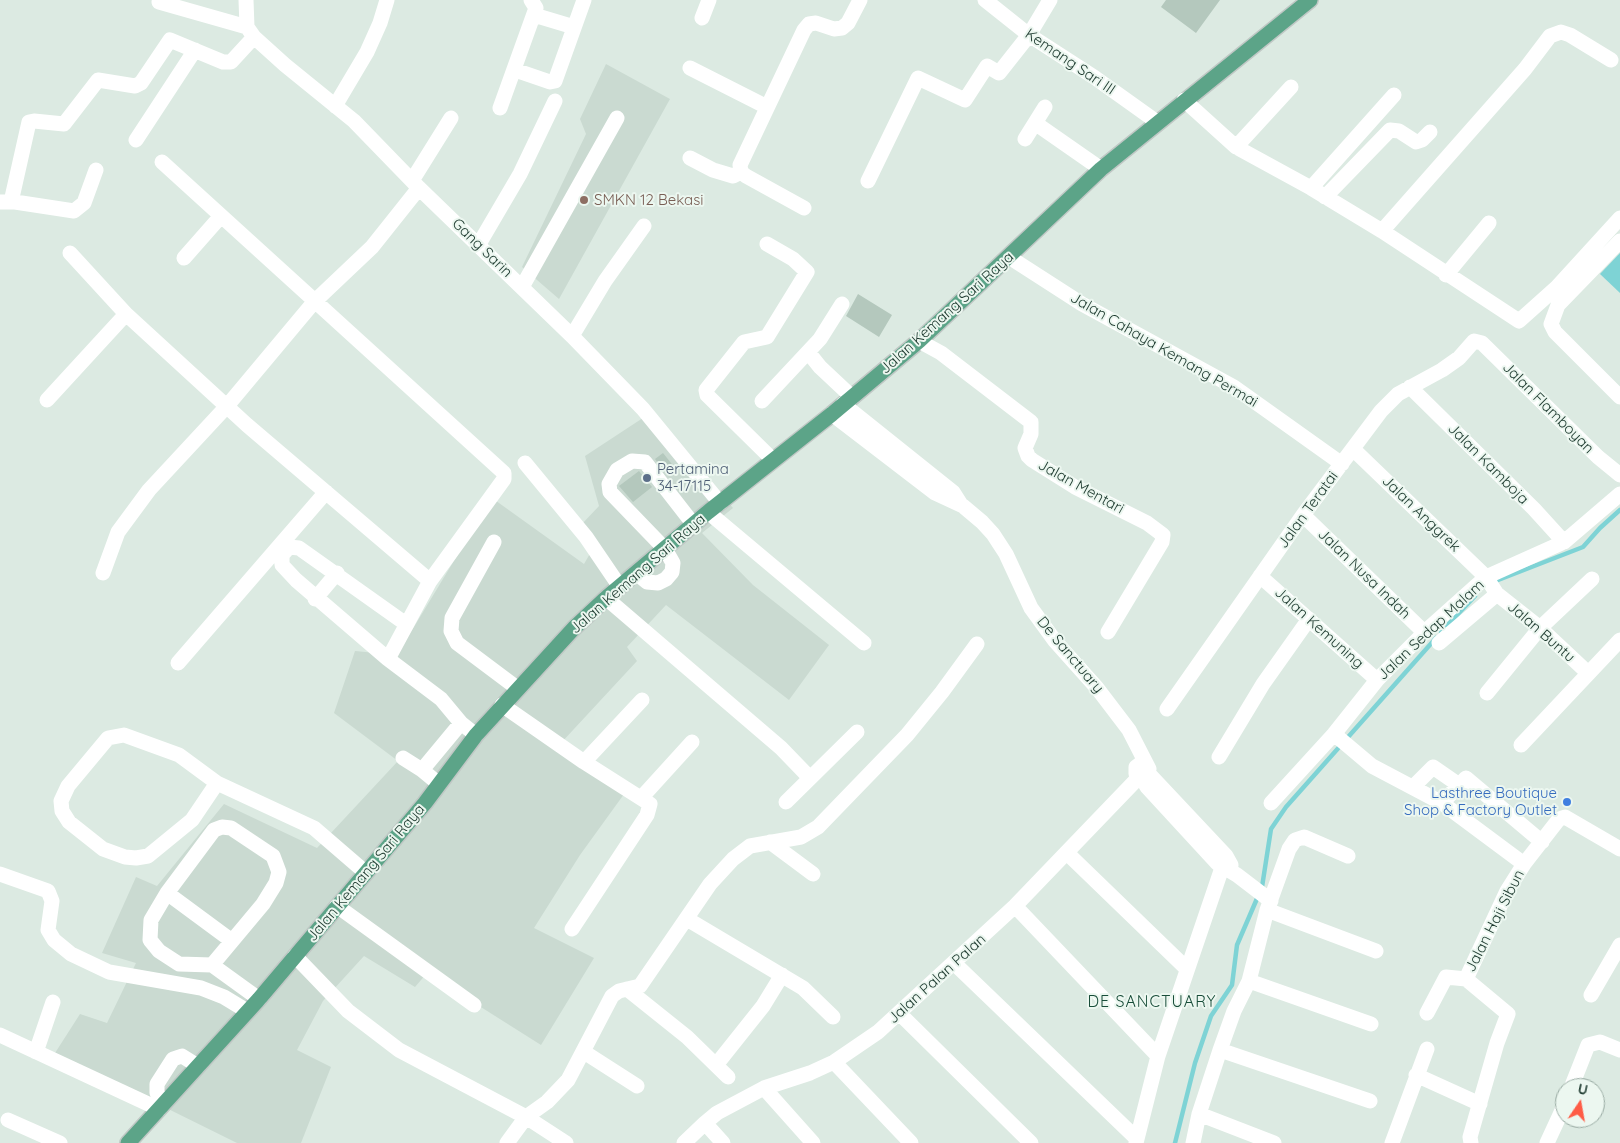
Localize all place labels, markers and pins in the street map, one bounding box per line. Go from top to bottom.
place label: SMKN 12 Bekasi [594,191,703,209]
marker: SMKN 12 Bekasi [578,194,590,206]
place label: Pertamina 34-17115 [657,460,729,495]
marker: Pertamina 34-17115 [641,472,653,484]
place label: Lasthree Boutique Shop & Factory Outlet [1404,784,1557,819]
marker: Lasthree Boutique Shop & Factory Outlet [1561,796,1573,808]

